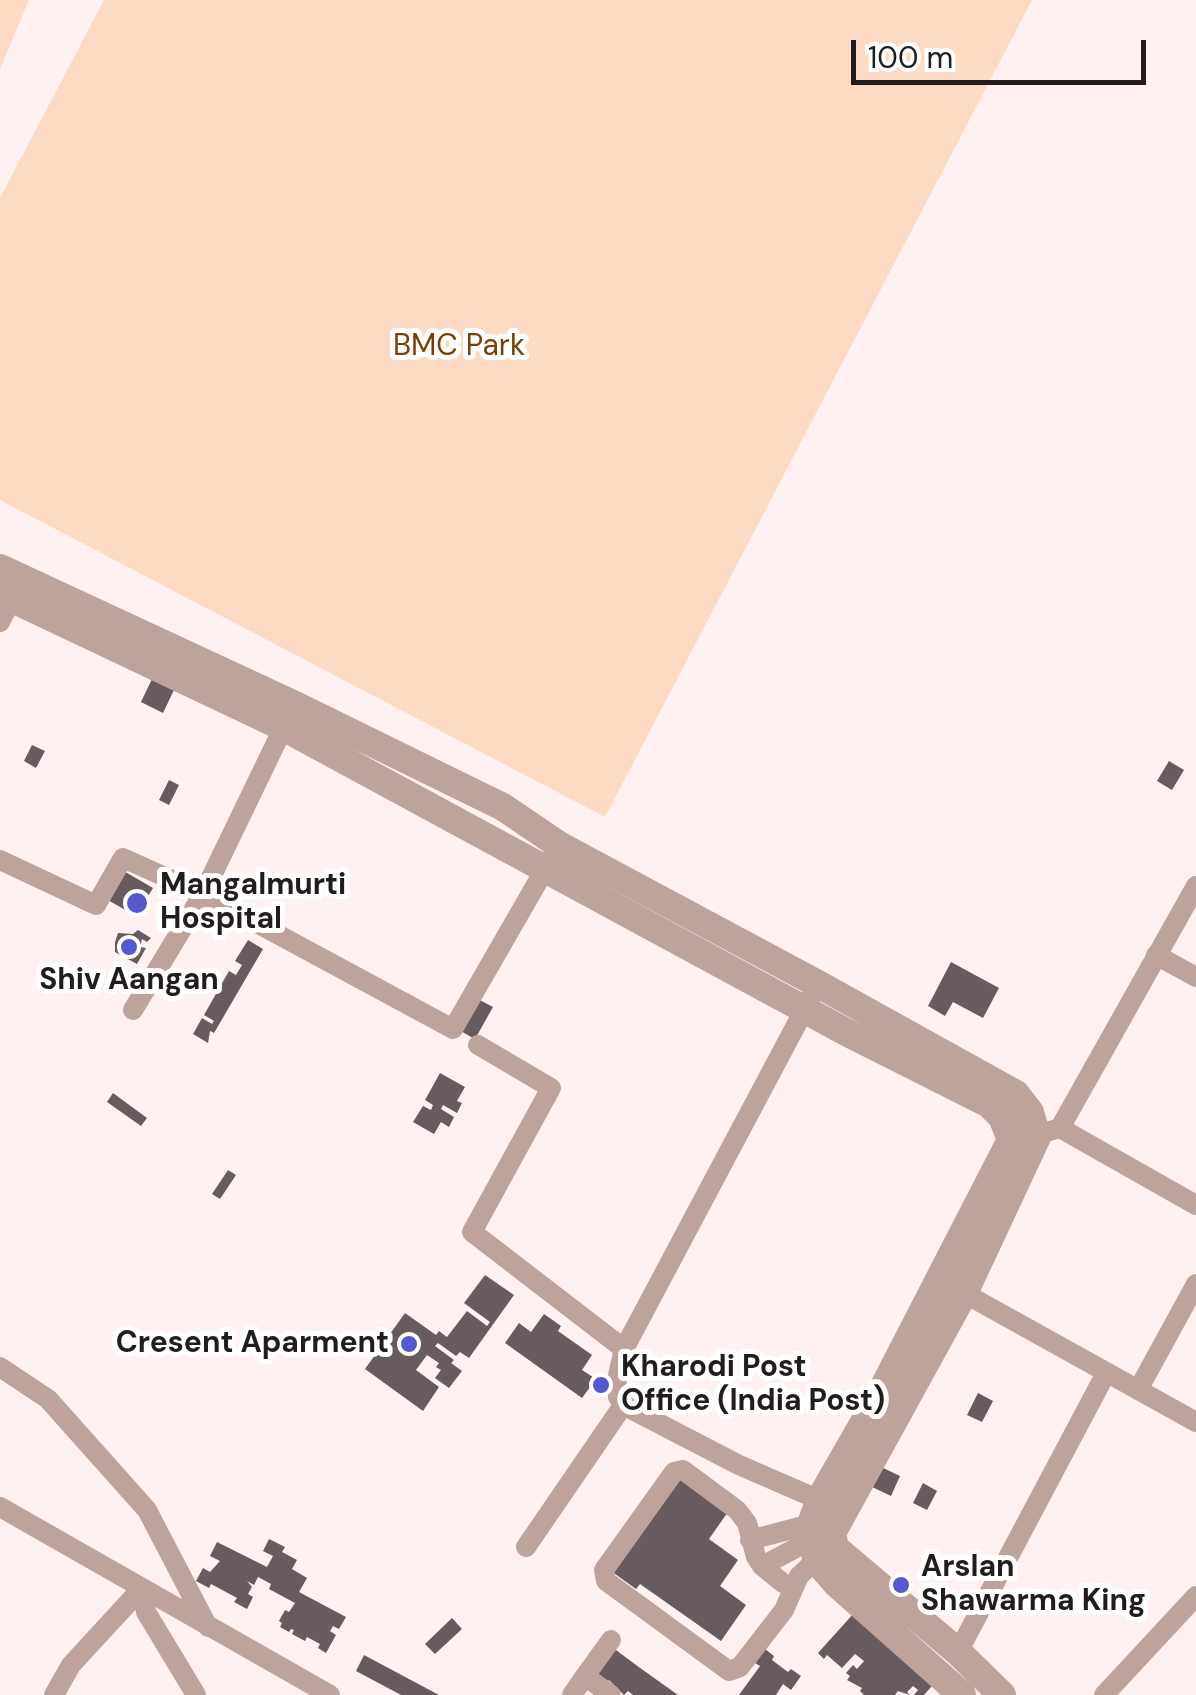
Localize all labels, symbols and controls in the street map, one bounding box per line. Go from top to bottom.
scale bar [856,20,1151,82]
text: 100 m [868,38,953,77]
park label: BMC Park [393,329,525,365]
place label: Mangalmurti Hospital [160,868,346,938]
marker: Mangalmurti Hospital [124,890,150,916]
marker: Shiv Aangan [118,936,140,958]
place label: Shiv Aangan [39,963,219,999]
place label: Cresent Aparment [116,1326,389,1362]
marker: Cresent Aparment [398,1333,420,1355]
place label: Kharodi Post Office (India Post) [621,1350,885,1420]
marker: Kharodi Post Office (India Post) [590,1374,612,1396]
place label: Arslan Shawarma King [921,1550,1146,1620]
marker: Arslan Shawarma King [890,1574,912,1596]

